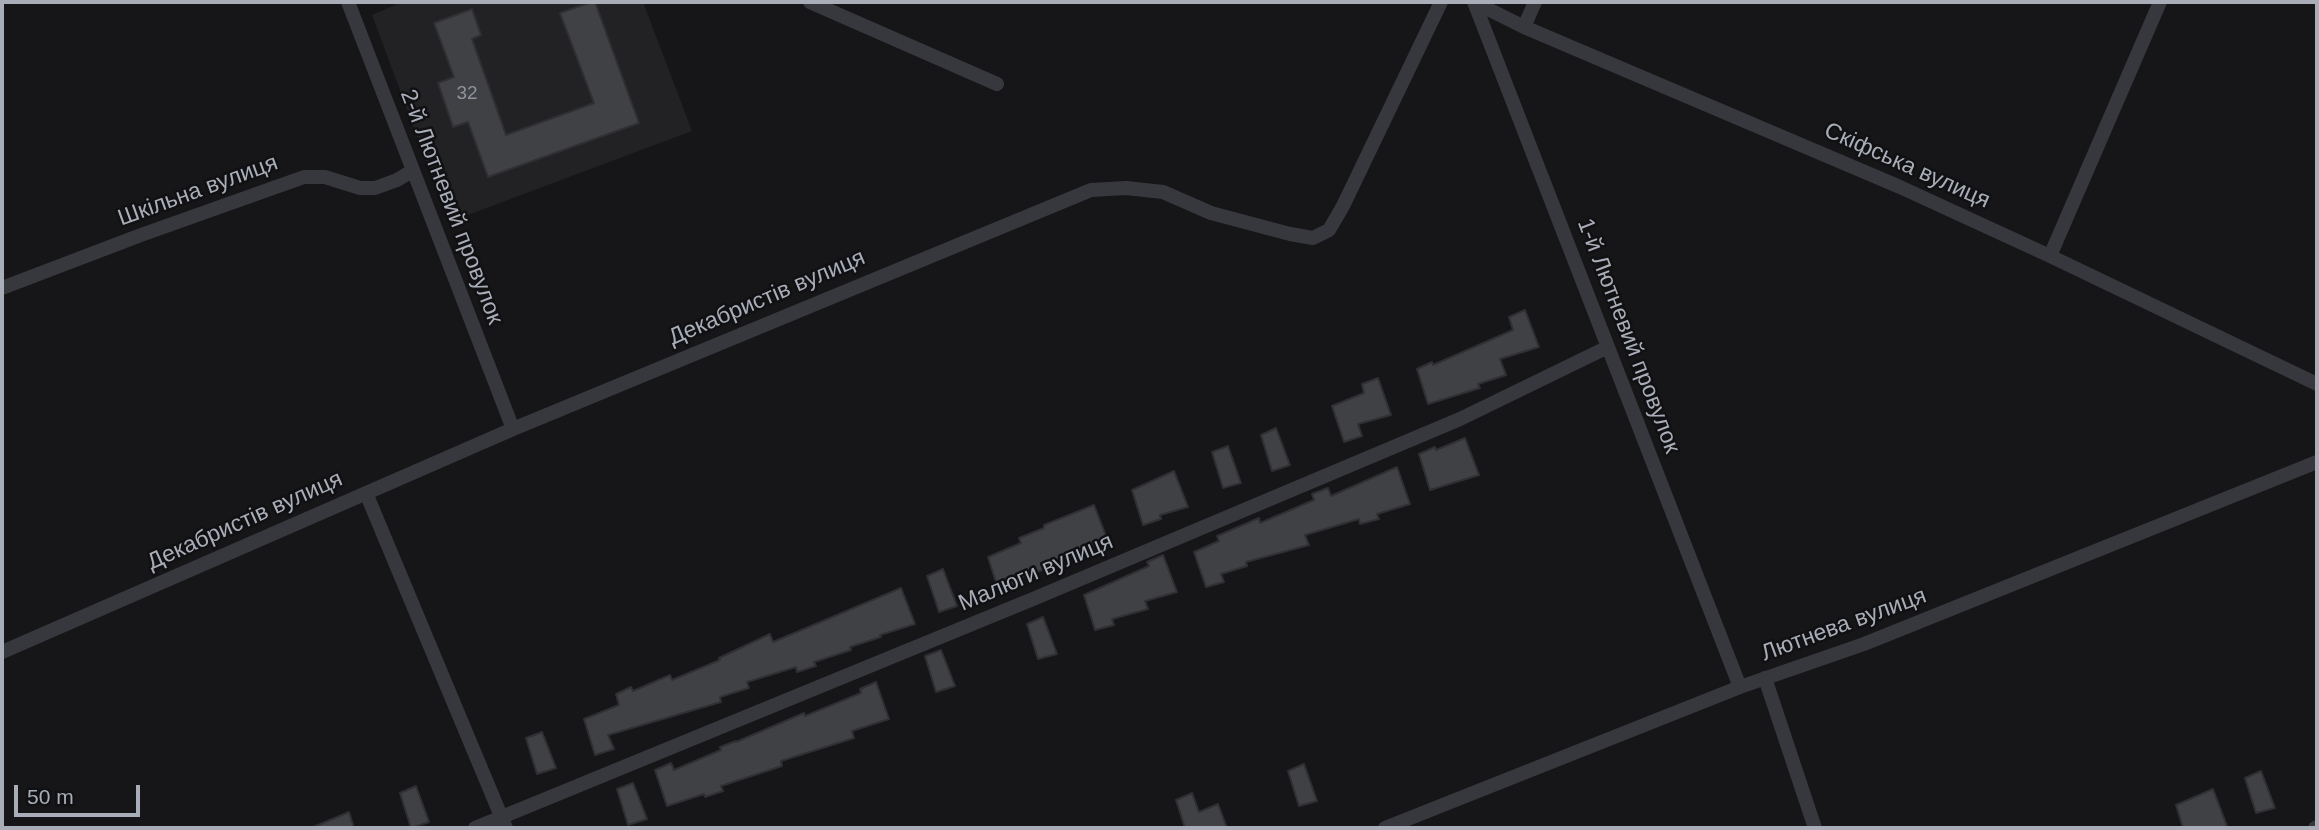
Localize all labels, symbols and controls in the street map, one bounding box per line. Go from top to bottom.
house number: 32 [456,83,478,105]
street label: 2-й Лютневий провулок [393,86,509,328]
street label: Скіфська вулиця [1820,117,1994,215]
street label: Шкільна вулиця [114,149,282,233]
street label: 1-й Лютневий провулок [1570,215,1686,457]
street label: Декабристів вулиця [665,244,869,352]
street label: Декабристів вулиця [143,466,347,576]
street label: Малюги вулиця [955,528,1117,618]
street label: Лютнева вулиця [1758,582,1930,668]
scale bar [18,770,144,814]
text: 50 m [27,785,74,808]

